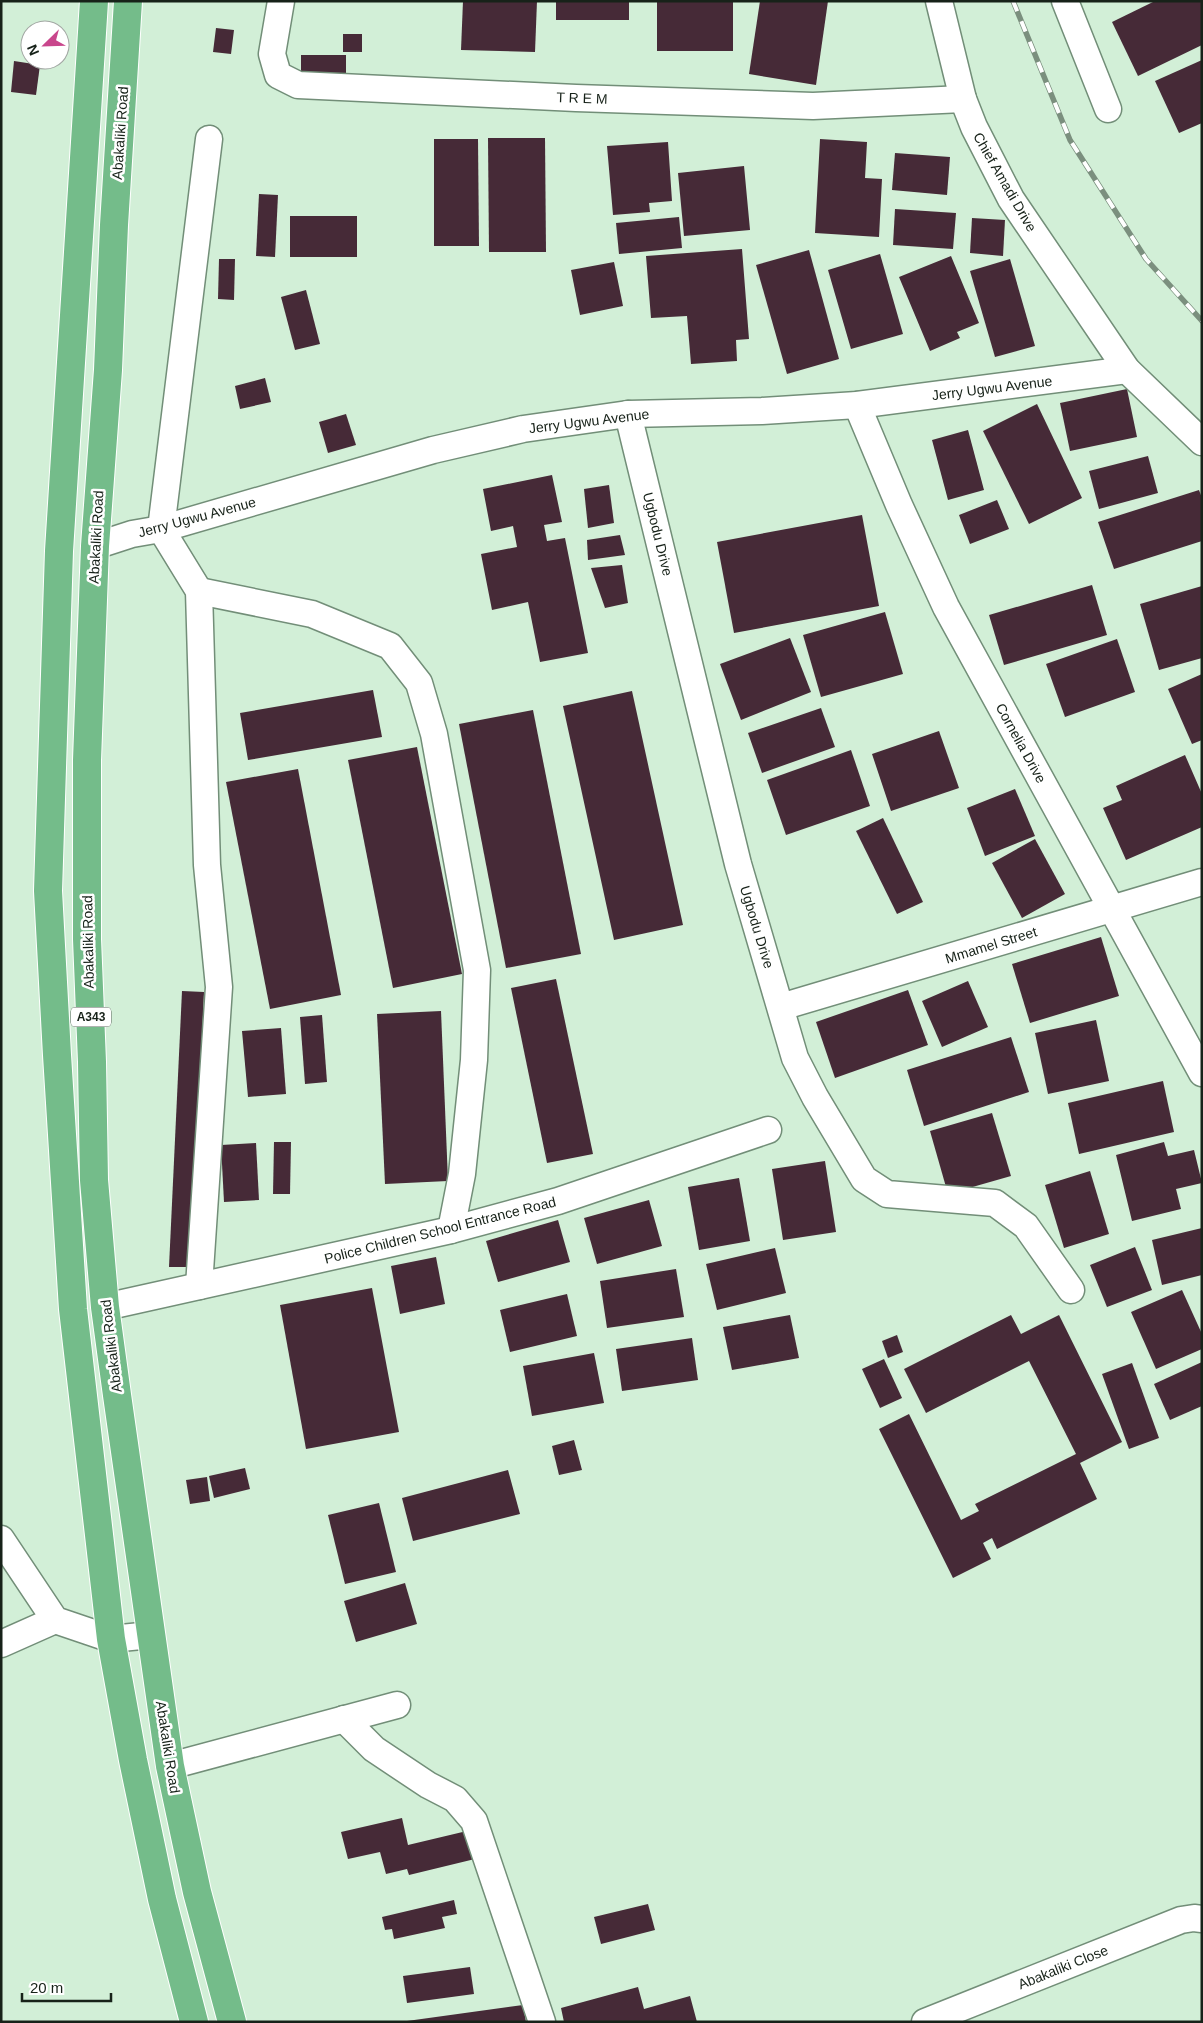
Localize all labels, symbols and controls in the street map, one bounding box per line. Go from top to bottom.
north arrow [20,20,70,70]
text: N [24,42,42,58]
street label: Abakaliki Road [109,86,131,180]
street label: T R E M [556,89,608,107]
street label: Chief Amadi Drive [970,129,1040,235]
street label: Jerry Ugwu Avenue [931,373,1053,403]
street label: Jerry Ugwu Avenue [528,406,650,436]
street label: Abakaliki Road [86,490,106,584]
street label: Ugbodu Drive [640,491,676,578]
street label: Jerry Ugwu Avenue [136,494,258,540]
street label: Cornelia Drive [993,700,1050,786]
street label: Ugbodu Drive [737,884,777,970]
street label: Abakaliki Road [79,895,97,989]
street label: Mmamel Street [943,923,1039,967]
road number: A343 [71,1008,111,1026]
street label: Police Children School Entrance Road [323,1193,557,1267]
street label: Abakaliki Road [97,1299,125,1393]
street label: Abakaliki Road [153,1700,183,1794]
street label: Abakaliki Close [1016,1942,1111,1992]
scale bar [22,1970,111,2002]
text: 20 m [30,1979,63,1996]

